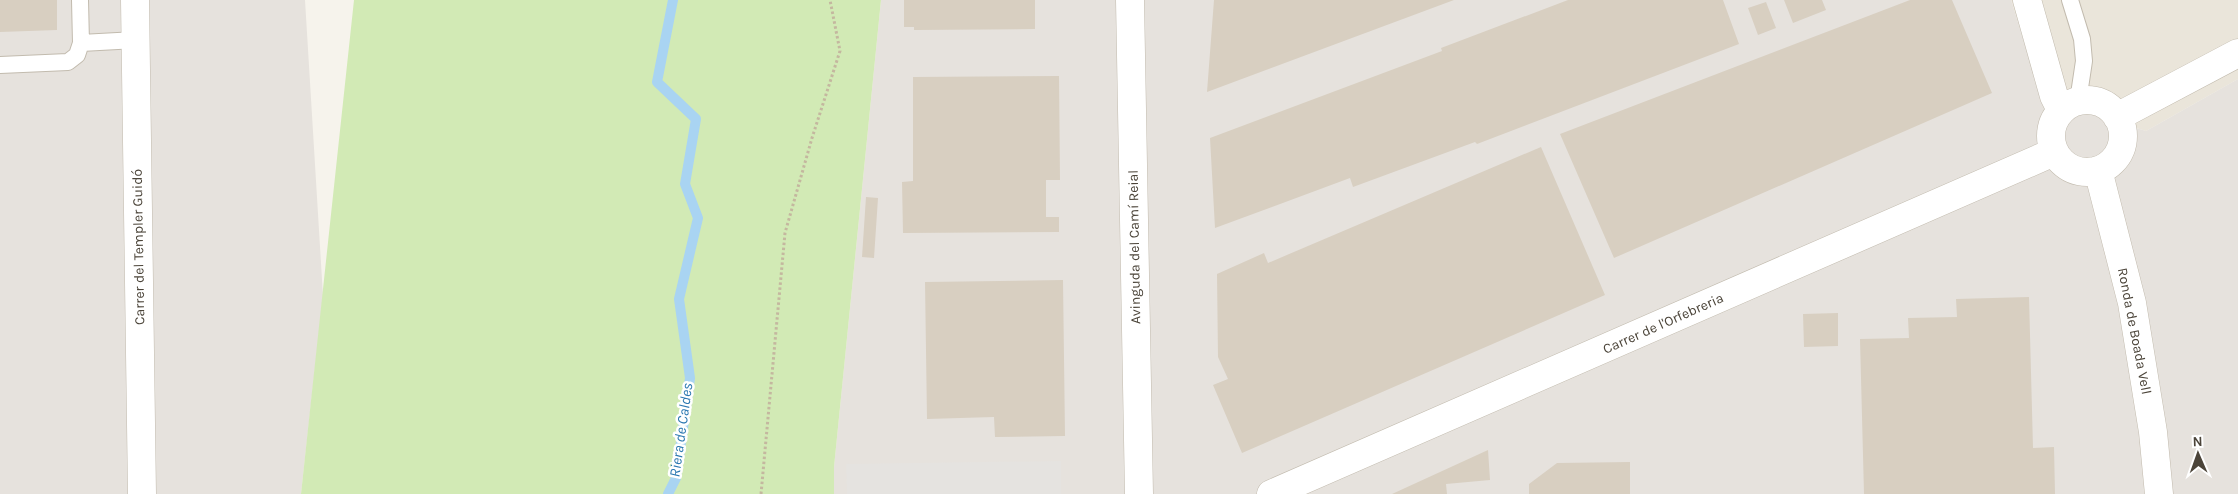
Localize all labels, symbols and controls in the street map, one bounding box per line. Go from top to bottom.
street label: Carrer del Templer Guidó [129,169,148,325]
street label: Avinguda del Camí Reial [1125,170,1144,324]
street label: Ronda de Boada Vell [2114,266,2155,396]
street label: Carrer de l'Orfebreria [1600,289,1726,358]
water label: Riera de Caldes [665,382,697,478]
north arrow [2173,429,2223,479]
text: N [2192,433,2203,450]

